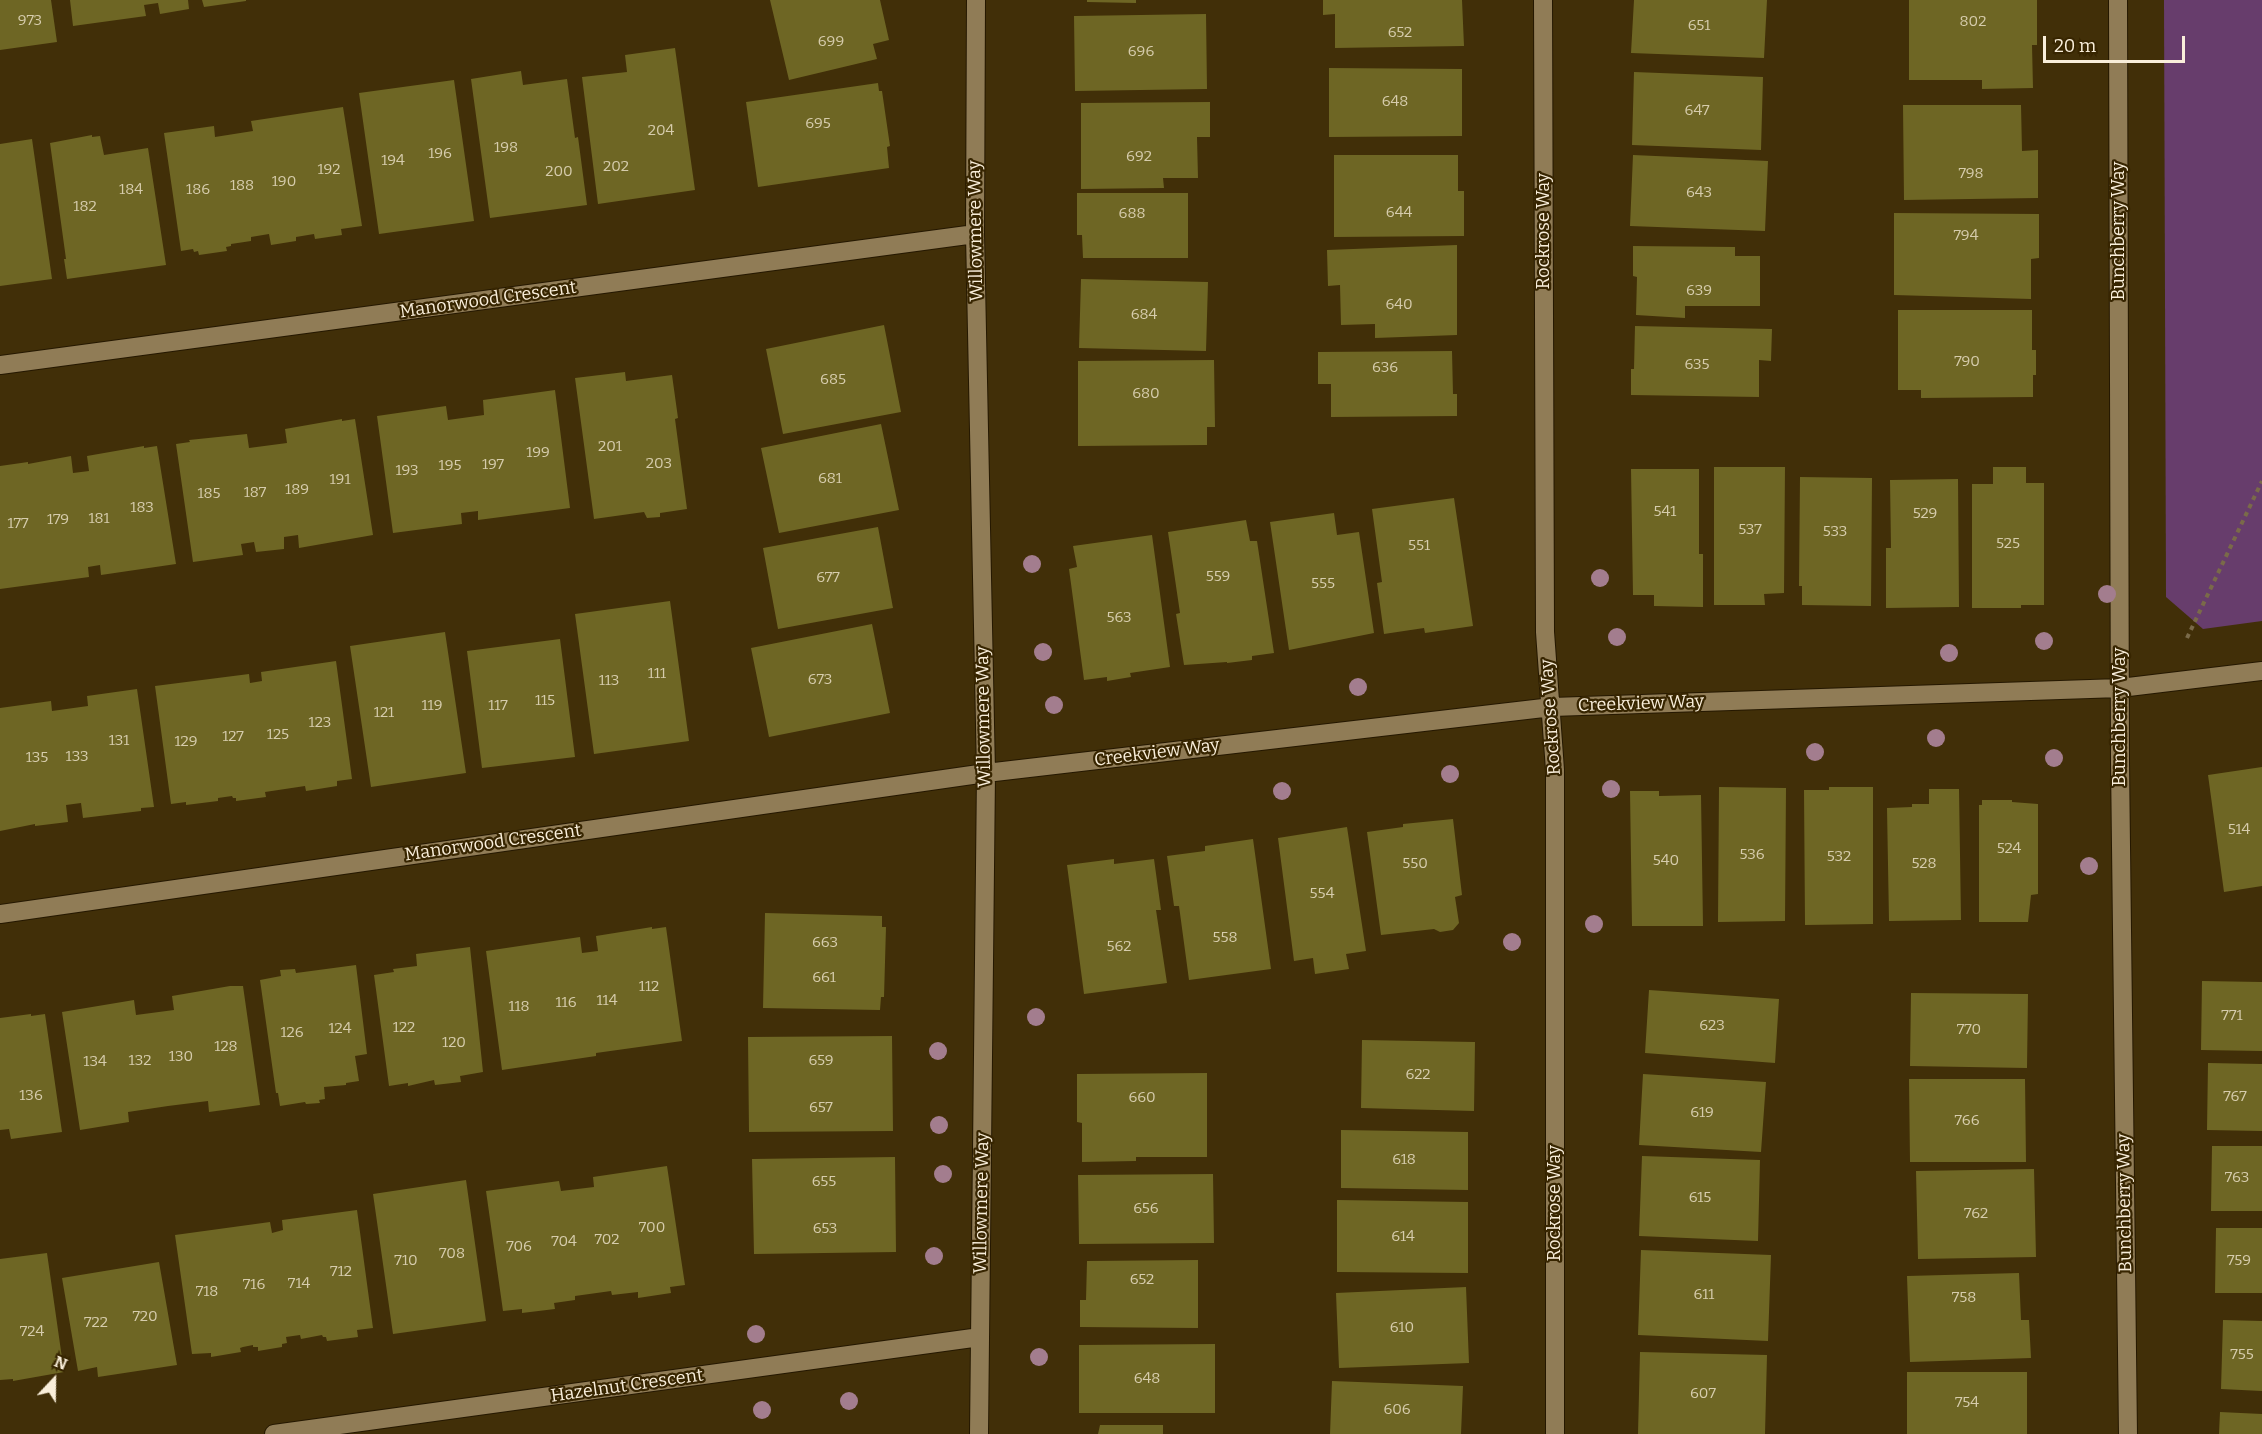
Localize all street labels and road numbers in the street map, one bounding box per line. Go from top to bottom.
street label: Willowmere Way [964,160,988,302]
street label: Bunchberry Way [2108,161,2130,301]
street label: Rockrose Way [1533,173,1555,289]
street label: Manorwood Crescent [398,277,578,323]
street label: Willowmere Way [972,646,996,788]
street label: Bunchberry Way [2109,647,2131,787]
street label: Rockrose Way [1536,658,1566,776]
street label: Creekview Way [1578,691,1704,717]
street label: Creekview Way [1093,735,1221,771]
street label: Manorwood Crescent [403,820,583,866]
street label: Willowmere Way [970,1132,994,1274]
street label: Bunchberry Way [2113,1133,2137,1273]
street label: Rockrose Way [1544,1145,1566,1261]
street label: Hazelnut Crescent [549,1365,705,1407]

